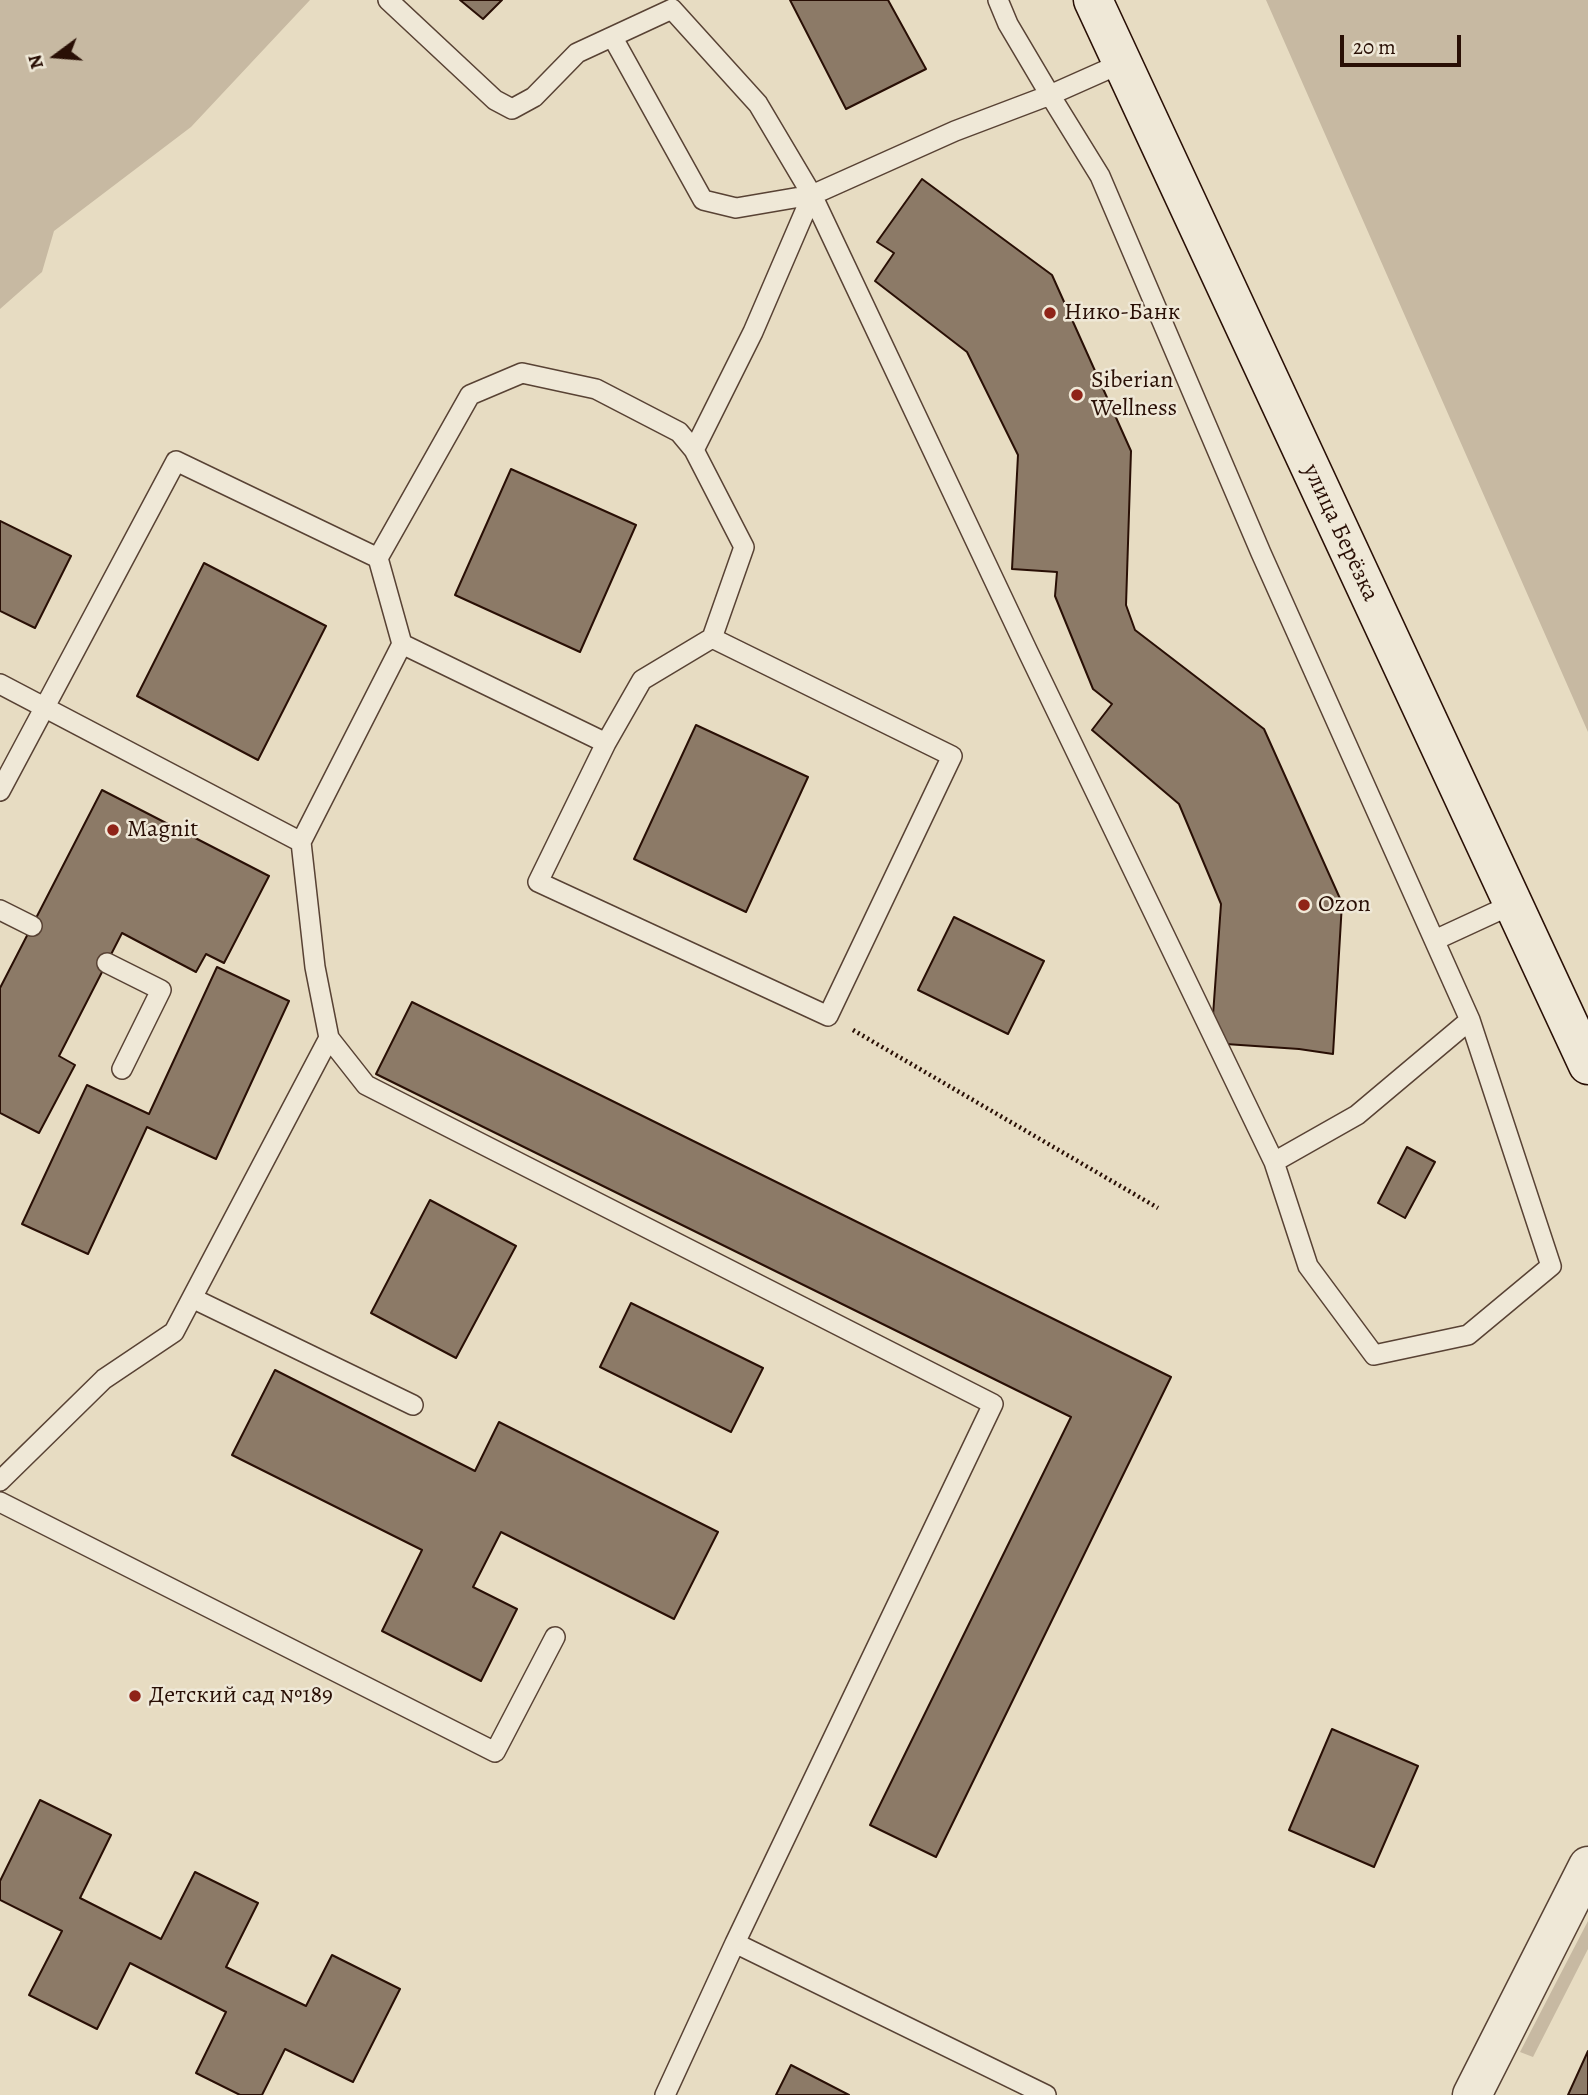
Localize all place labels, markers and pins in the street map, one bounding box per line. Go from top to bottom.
place label: Нико-Банк [1064,299,1180,327]
marker: Нико-Банк [1042,305,1058,321]
place label: Siberian Wellness [1091,367,1177,423]
marker: Siberian Wellness [1069,387,1085,403]
place label: Magnit [127,816,198,844]
marker: Magnit [105,822,121,838]
place label: Ozon [1318,891,1371,919]
marker: Ozon [1296,897,1312,913]
place label: Детский сад №189 [149,1682,333,1710]
marker: Детский сад №189 [127,1688,143,1704]

